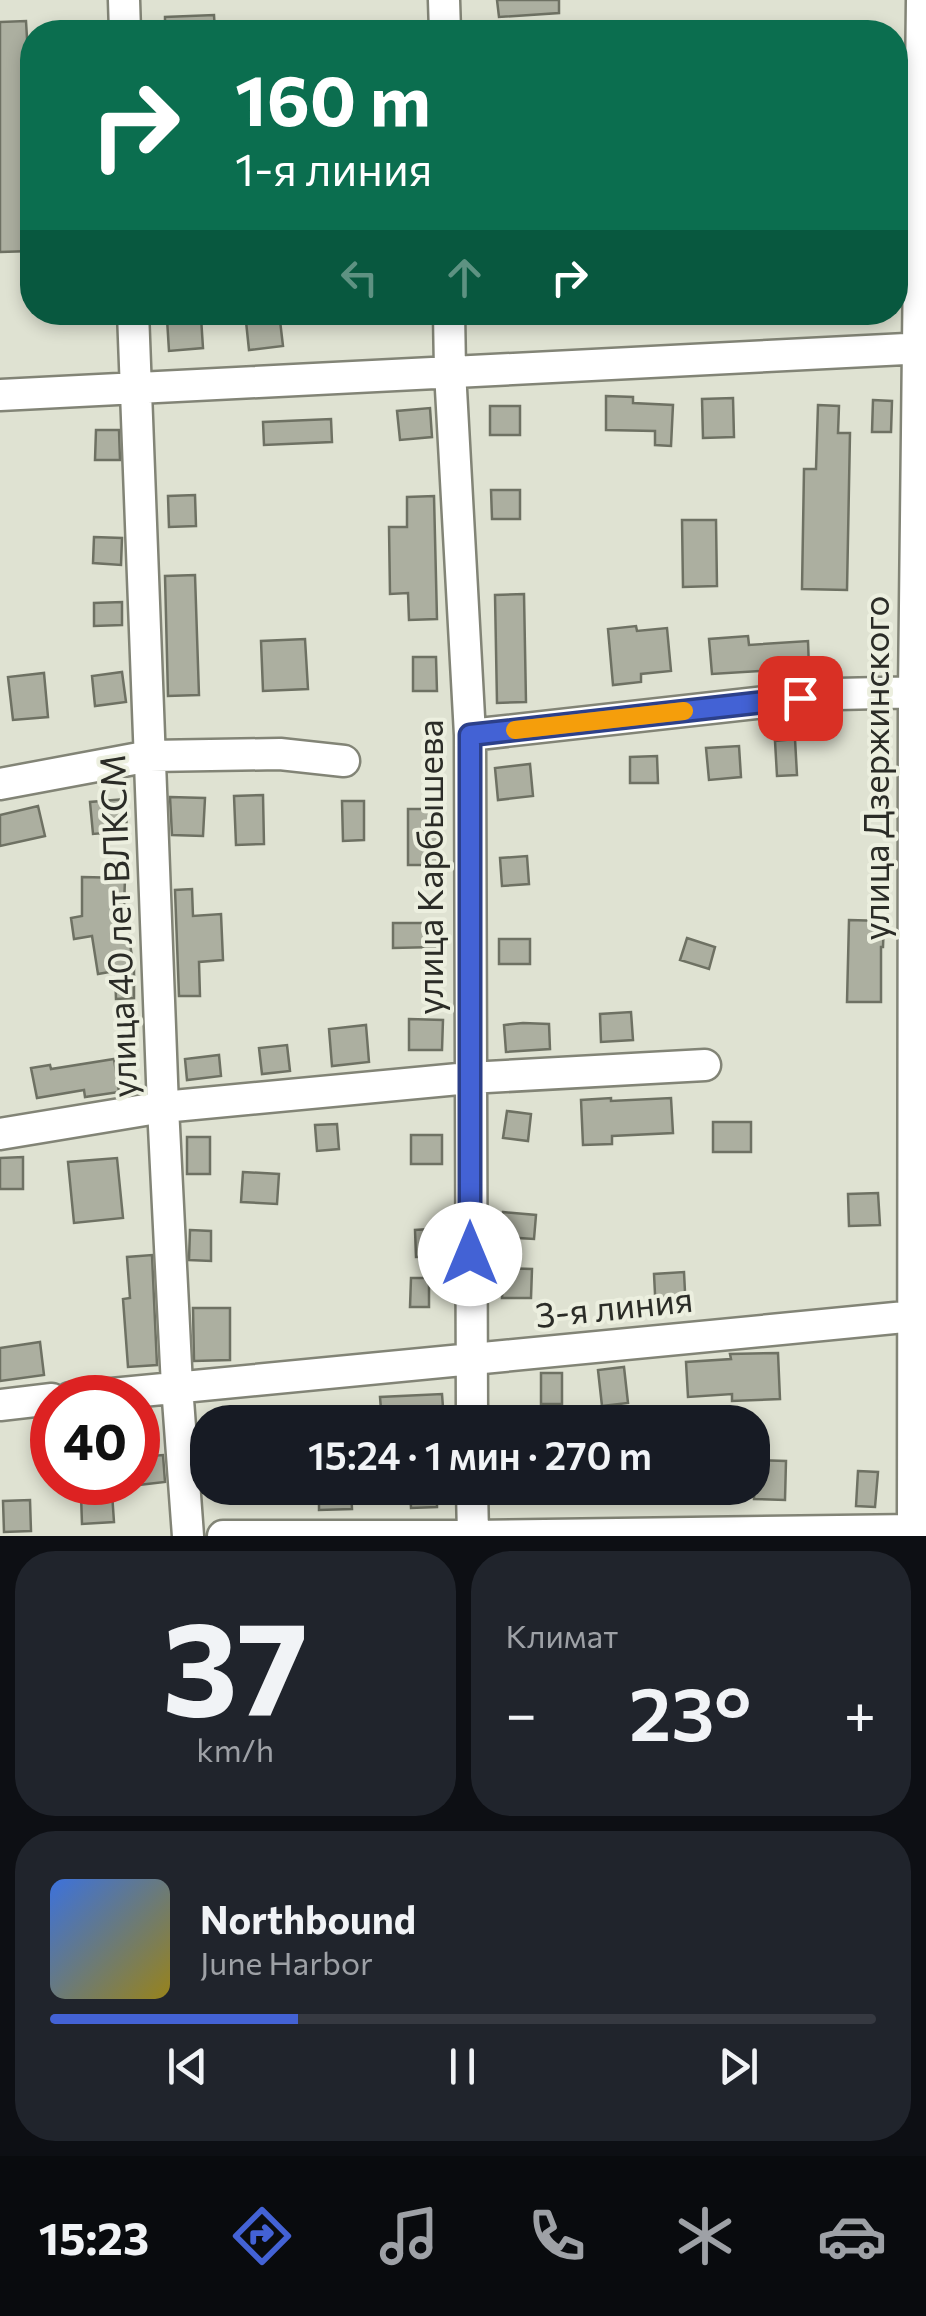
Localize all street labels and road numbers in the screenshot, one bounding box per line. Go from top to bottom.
street label: улица Дзержинского [853,596,896,940]
street label: улица Карбышева [407,719,450,1015]
street label: улица 40 лет ВЛКСМ [89,754,144,1098]
street label: 3-я линия [533,1276,695,1335]

